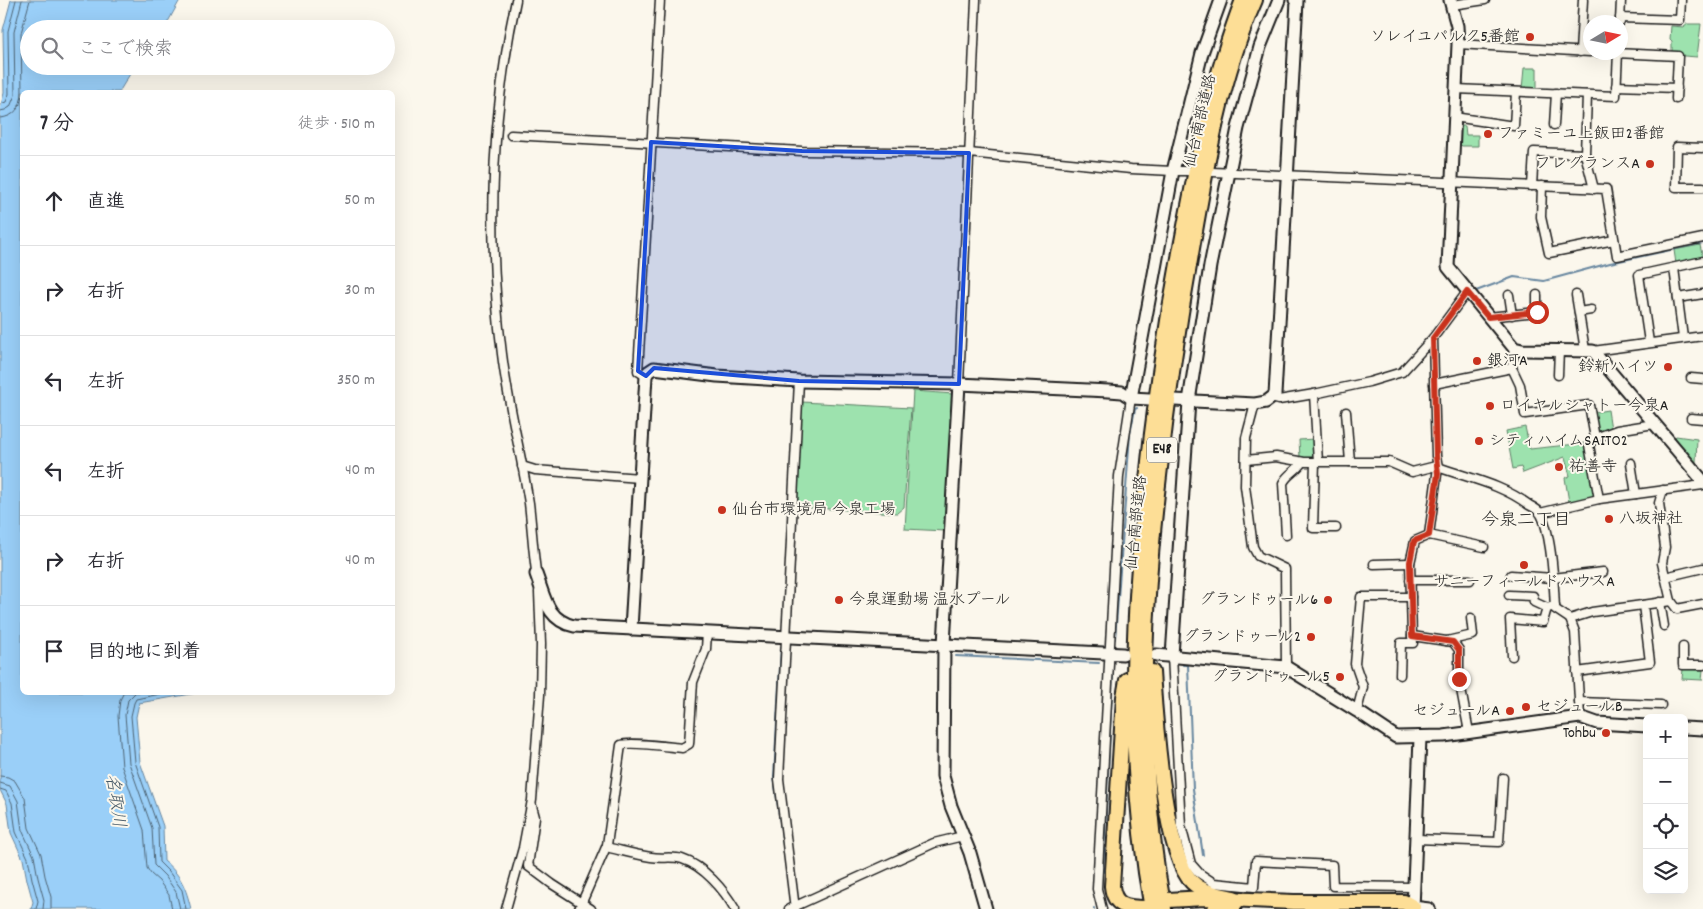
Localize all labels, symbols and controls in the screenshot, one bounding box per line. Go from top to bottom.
north arrow [1583,15,1628,60]
search box [20,20,395,75]
place label: ソレイユパルク5番館 [1370,26,1520,49]
marker: ソレイユパルク5番館 [1524,31,1536,43]
icon: search [38,34,66,62]
text: ここで検索 [78,37,173,64]
street label: 仙台南部道路 [1179,72,1223,170]
text: 7 分 [40,110,74,140]
text: 徒歩 · 510 m [298,113,375,136]
place label: ファミーユ上飯田2番館 [1498,123,1665,146]
marker: ファミーユ上飯田2番館 [1482,128,1494,140]
place label: フレグランスA [1535,153,1640,176]
marker: フレグランスA [1644,158,1656,170]
icon: ahead [40,187,68,215]
text: 50 m [344,189,375,212]
text: 直進 [87,190,125,217]
icon: right [40,277,68,305]
text: 30 m [345,279,375,302]
text: 右折 [87,280,125,307]
route start [1526,301,1549,324]
place label: 銀河A [1487,350,1528,373]
marker: 銀河A [1471,355,1483,367]
place label: 鈴新ハイツ [1578,356,1658,379]
marker: 鈴新ハイツ [1662,361,1674,373]
icon: left [40,367,68,395]
text: 350 m [337,369,375,392]
text: 左折 [87,370,125,397]
place label: ロイヤルシャトー今泉A [1500,395,1669,418]
marker: ロイヤルシャトー今泉A [1484,400,1496,412]
place label: シティハイムSAITO2 [1489,430,1628,453]
marker: シティハイムSAITO2 [1473,435,1485,447]
road number: E48 [1147,438,1177,462]
place label: 祐善寺 [1569,456,1617,479]
icon: left [40,457,68,485]
text: 40 m [345,459,375,482]
text: 左折 [87,460,125,487]
marker: 祐善寺 [1553,461,1565,473]
street label: 仙台南部道路 [1121,474,1153,572]
place label: 仙台市環境局 今泉工場 [732,499,896,522]
marker: 仙台市環境局 今泉工場 [716,504,728,516]
place label: 八坂神社 [1619,508,1683,531]
district label: 今泉二丁目 [1481,509,1571,534]
marker: 八坂神社 [1603,513,1615,525]
icon: right [40,547,68,575]
text: 40 m [345,549,375,572]
text: 右折 [87,550,125,577]
marker: サニーフィールドハウスA [1518,559,1530,571]
place label: サニーフィールドハウスA [1433,571,1615,594]
place label: 今泉運動場 温水プール [849,589,1011,612]
place label: グランドゥール6 [1199,589,1318,612]
marker: 今泉運動場 温水プール [833,594,845,606]
marker: グランドゥール6 [1322,594,1334,606]
place label: グランドゥール2 [1183,626,1301,649]
marker: グランドゥール2 [1305,631,1317,643]
icon: arrive [40,637,68,665]
text: 目的地に到着 [87,640,201,667]
place label: グランドゥール5 [1212,666,1330,689]
route end [1448,668,1471,691]
marker: グランドゥール5 [1334,671,1346,683]
place label: セジュールB [1536,696,1623,719]
place label: セジュールA [1412,700,1500,723]
marker: セジュールB [1520,701,1532,713]
marker: セジュールA [1504,705,1516,717]
map controls [1643,714,1688,894]
button: + [1643,714,1688,759]
place label: Tohbu [1563,722,1596,745]
marker: Tohbu [1600,727,1612,739]
button: − [1643,759,1688,804]
water label: 名取川 [98,773,130,829]
button: locate [1643,804,1688,849]
button: layers [1643,849,1688,894]

